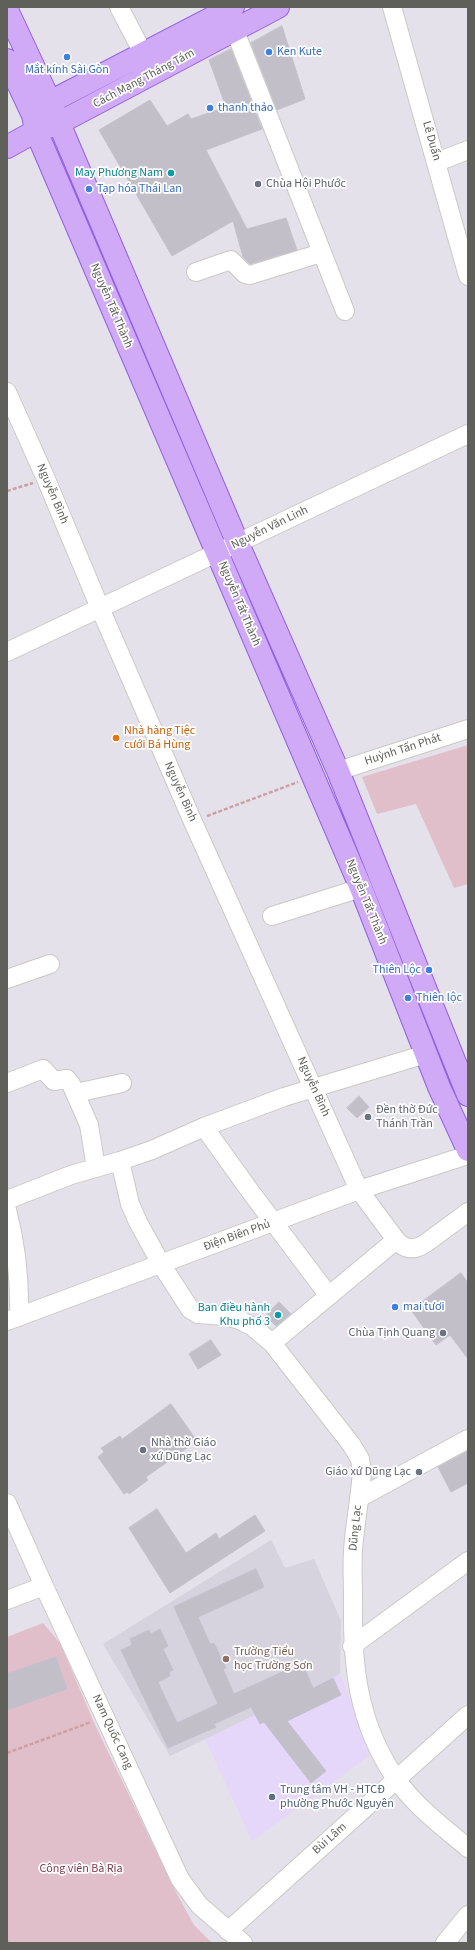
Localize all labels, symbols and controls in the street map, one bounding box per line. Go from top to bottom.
place label: Ken Kute [277,45,322,59]
street label: Cách Mạng Tháng Tám [91,46,197,112]
marker: Ken Kute [264,47,274,57]
marker: Mắt kính Sài Gòn [62,52,72,62]
place label: Mắt kính Sài Gòn [25,63,109,77]
place label: thanh thảo [218,101,273,115]
marker: thanh thảo [205,103,215,113]
street label: Lê Duẩn [418,120,444,162]
place label: May Phương Nam [75,166,163,180]
marker: May Phương Nam [166,168,176,178]
place label: Chùa Hội Phước [266,177,346,191]
marker: Chùa Hội Phước [253,179,263,189]
place label: Tạp hóa Thái Lan [97,182,182,196]
marker: Tạp hóa Thái Lan [84,184,94,194]
street label: Nguyễn Tất Thành [87,261,135,351]
street label: Nguyễn Bình [33,462,71,526]
street label: Nguyễn Văn Linh [229,503,311,553]
street label: Nguyễn Tất Thành [215,559,263,649]
place label: Nhà hàng Tiệc cưới Bá Hùng [124,724,195,752]
street label: Huỳnh Tấn Phát [363,731,443,769]
marker: Nhà hàng Tiệc cưới Bá Hùng [111,733,121,743]
street label: Nguyễn Bình [160,760,200,824]
street label: Nguyễn Tất Thành [342,857,390,947]
place label: Thiên Lộc [373,963,421,977]
marker: Thiên Lộc [424,965,434,975]
place label: Thiên lộc [416,991,462,1005]
marker: Thiên lộc [403,993,413,1003]
street label: Nguyễn Bình [293,1055,333,1119]
place label: Đền thờ Đức Thánh Trần [376,1103,438,1131]
marker: Đền thờ Đức Thánh Trần [363,1112,373,1122]
street label: Điện Biên Phủ [202,1217,272,1255]
place label: mai tươi [403,1300,444,1314]
place label: Ban điều hành Khu phố 3 [198,1301,270,1329]
marker: mai tươi [390,1302,400,1312]
marker: Ban điều hành Khu phố 3 [273,1310,283,1320]
place label: Chùa Tịnh Quang [349,1326,435,1340]
marker: Chùa Tịnh Quang [438,1328,448,1338]
place label: Nhà thờ Giáo xứ Dũng Lạc [151,1436,216,1464]
marker: Nhà thờ Giáo xứ Dũng Lạc [138,1445,148,1455]
place label: Giáo xứ Dũng Lạc [325,1465,411,1479]
marker: Giáo xứ Dũng Lạc [414,1467,424,1477]
street label: Dũng Lạc [346,1504,366,1552]
place label: Trường Tiểu học Trường Sơn [234,1645,312,1673]
marker: Trường Tiểu học Trường Sơn [221,1654,231,1664]
street label: Nam Quốc Cang [88,1692,136,1772]
place label: Trung tâm VH - HTCĐ phường Phước Nguyên [280,1783,394,1811]
marker: Trung tâm VH - HTCĐ phường Phước Nguyên [267,1792,277,1802]
street label: Bùi Lâm [310,1820,350,1858]
park label: Công viên Bà Rịa [39,1862,123,1876]

